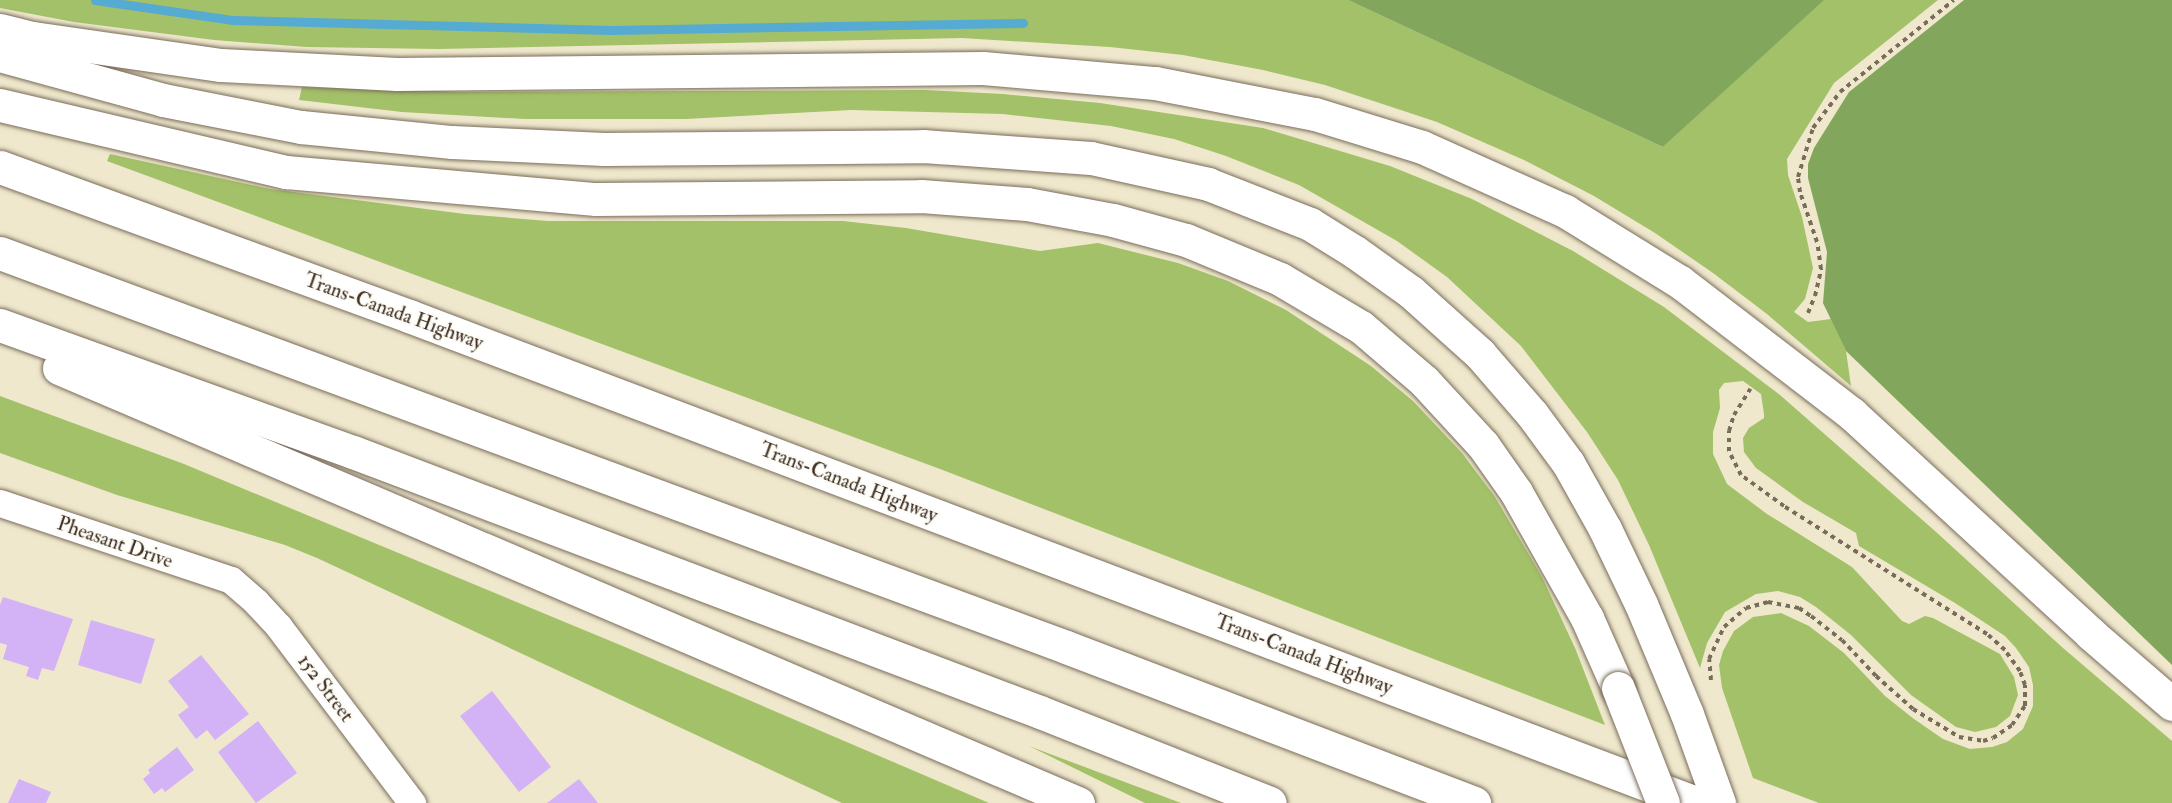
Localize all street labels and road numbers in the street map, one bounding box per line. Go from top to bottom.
street label: Trans-Canada Highway [301,267,487,355]
street label: Trans-Canada Highway [757,437,941,527]
street label: Pheasant Drive [54,511,176,573]
street label: Trans-Canada Highway [1212,609,1396,699]
street label: 152 Street [293,649,359,727]

